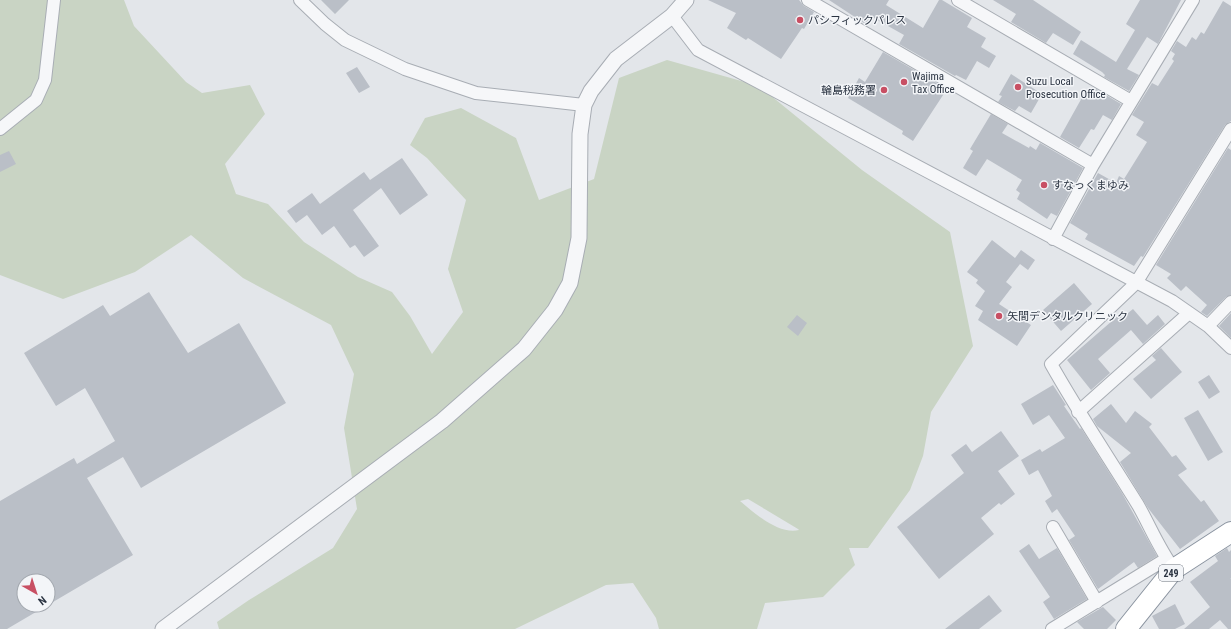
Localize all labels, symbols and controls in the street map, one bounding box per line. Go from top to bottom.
place label: パシフィックパレス [808,14,906,27]
marker: パシフィックパレス [795,15,805,25]
place label: Wajima Tax Office [912,70,955,96]
place label: Suzu Local Prosecution Office [1026,75,1106,101]
marker: Wajima Tax Office [899,77,909,87]
marker: Suzu Local Prosecution Office [1013,82,1023,92]
place label: 輪島税務署 [821,84,876,97]
marker: 輪島税務署 [879,85,889,95]
place label: すなっくまゆみ [1052,179,1129,192]
marker: すなっくまゆみ [1039,180,1049,190]
place label: 矢間デンタルクリニック [1007,310,1128,323]
marker: 矢間デンタルクリニック [994,311,1004,321]
road number: 249 [1159,565,1183,581]
north arrow [16,573,56,613]
text: N [35,593,49,608]

